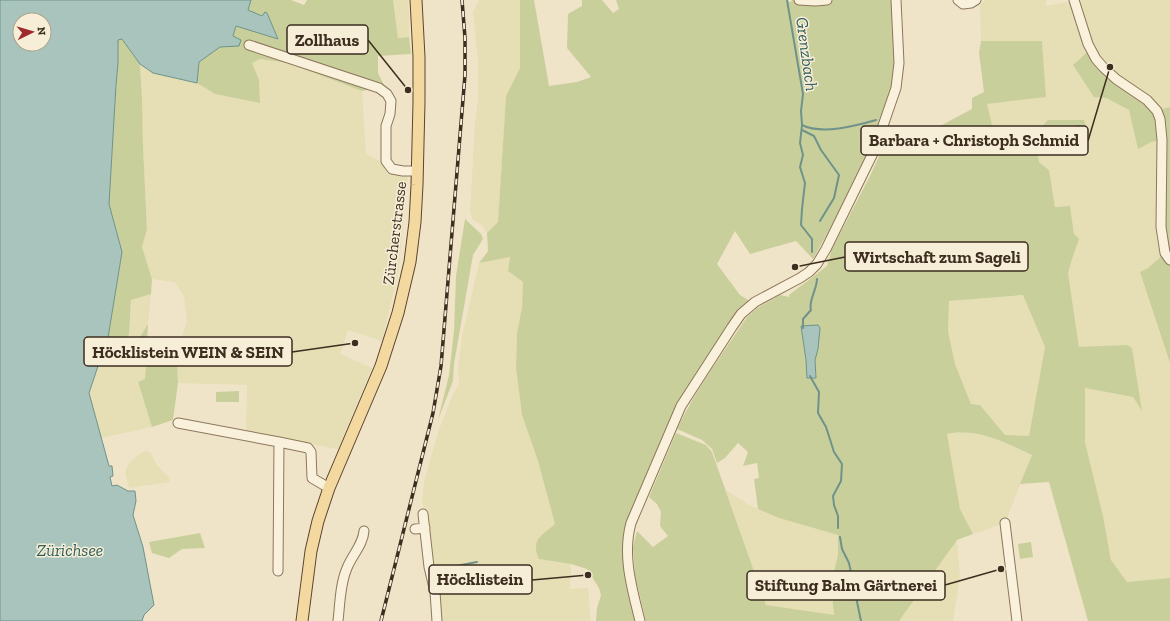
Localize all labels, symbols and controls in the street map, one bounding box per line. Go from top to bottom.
north arrow [12,12,52,52]
water label: Grenzbach [792,16,822,93]
callout: Zollhaus [287,25,368,54]
text: N [35,26,48,37]
text: Zollhaus [295,30,360,50]
callout: Barbara + Christoph Schmid [861,126,1088,155]
text: Barbara + Christoph Schmid [869,130,1080,150]
street label: Zürcherstrasse [379,180,410,286]
callout: Wirtschaft zum Sageli [845,242,1028,271]
text: Wirtschaft zum Sageli [853,247,1021,267]
callout: Höcklistein WEIN & SEIN [84,337,292,366]
text: Höcklistein WEIN & SEIN [92,342,284,362]
water label: Zürichsee [37,540,103,560]
callout: Höcklistein [429,565,532,594]
text: Höcklistein [437,569,523,589]
callout: Stiftung Balm Gärtnerei [747,571,945,600]
text: Stiftung Balm Gärtnerei [755,575,937,595]

